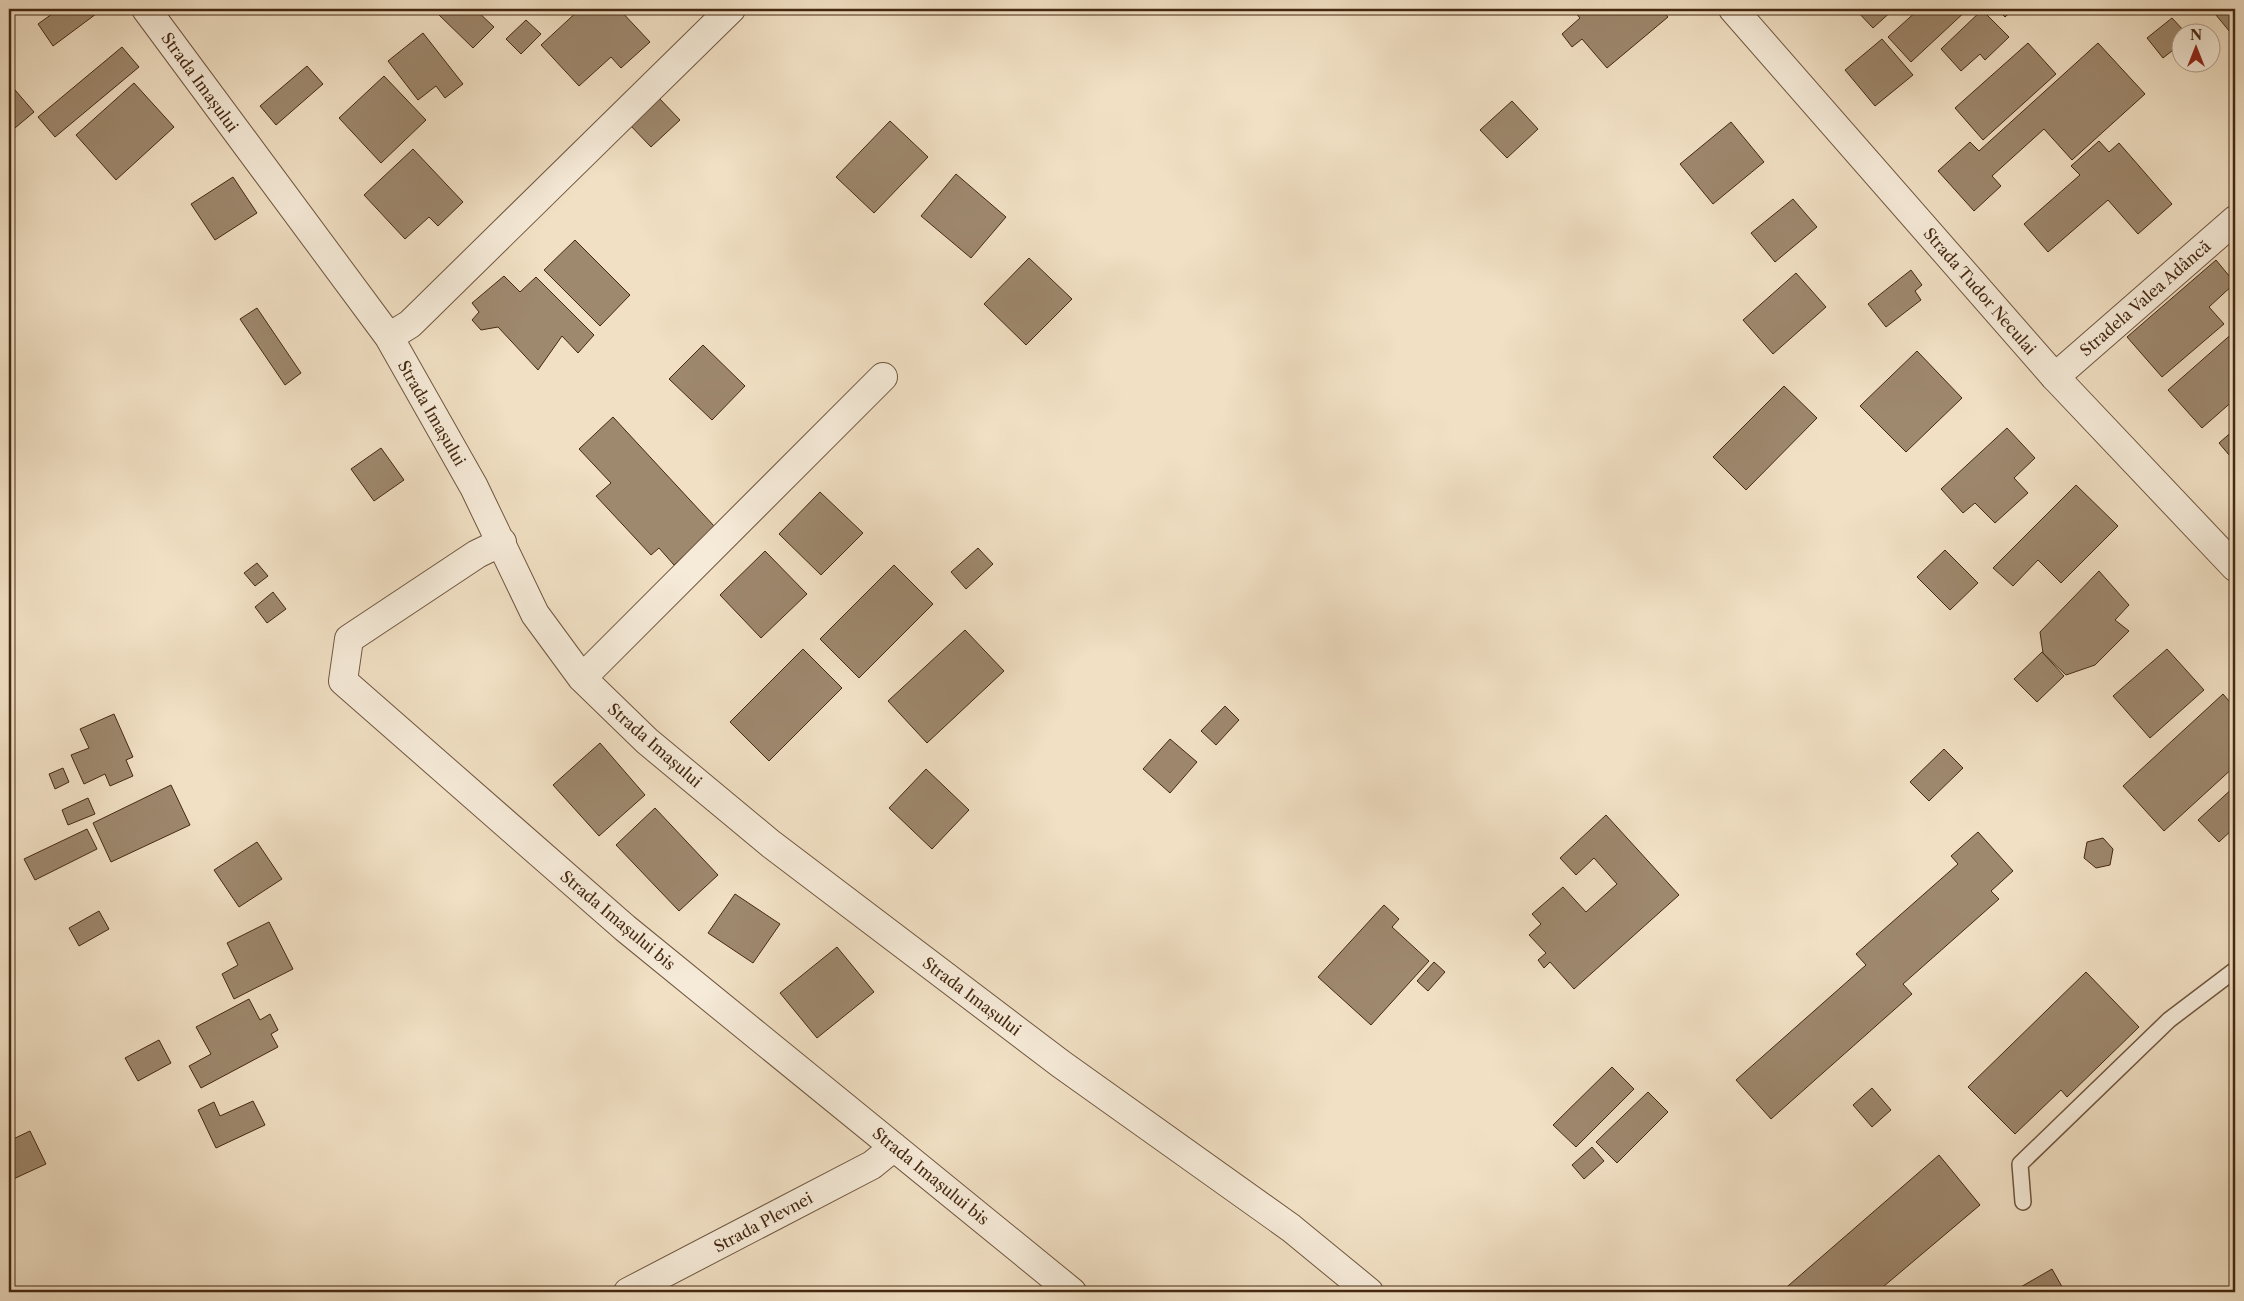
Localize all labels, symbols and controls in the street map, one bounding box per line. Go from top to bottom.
north arrow [2172,22,2222,72]
text: N [2190,26,2202,44]
street label: Strada Imașului [157,28,243,136]
street label: Strada Tudor Neculai [1919,223,2041,359]
street label: Stradela Valea Adâncă [2076,235,2215,360]
street label: Strada Imașului [394,357,470,469]
street label: Strada Imașului [604,699,706,791]
street label: Strada Imașului bis [556,866,680,974]
street label: Strada Imașului [919,952,1025,1040]
street label: Strada Imașului bis [869,1123,993,1229]
street label: Strada Plevnei [710,1188,816,1256]

